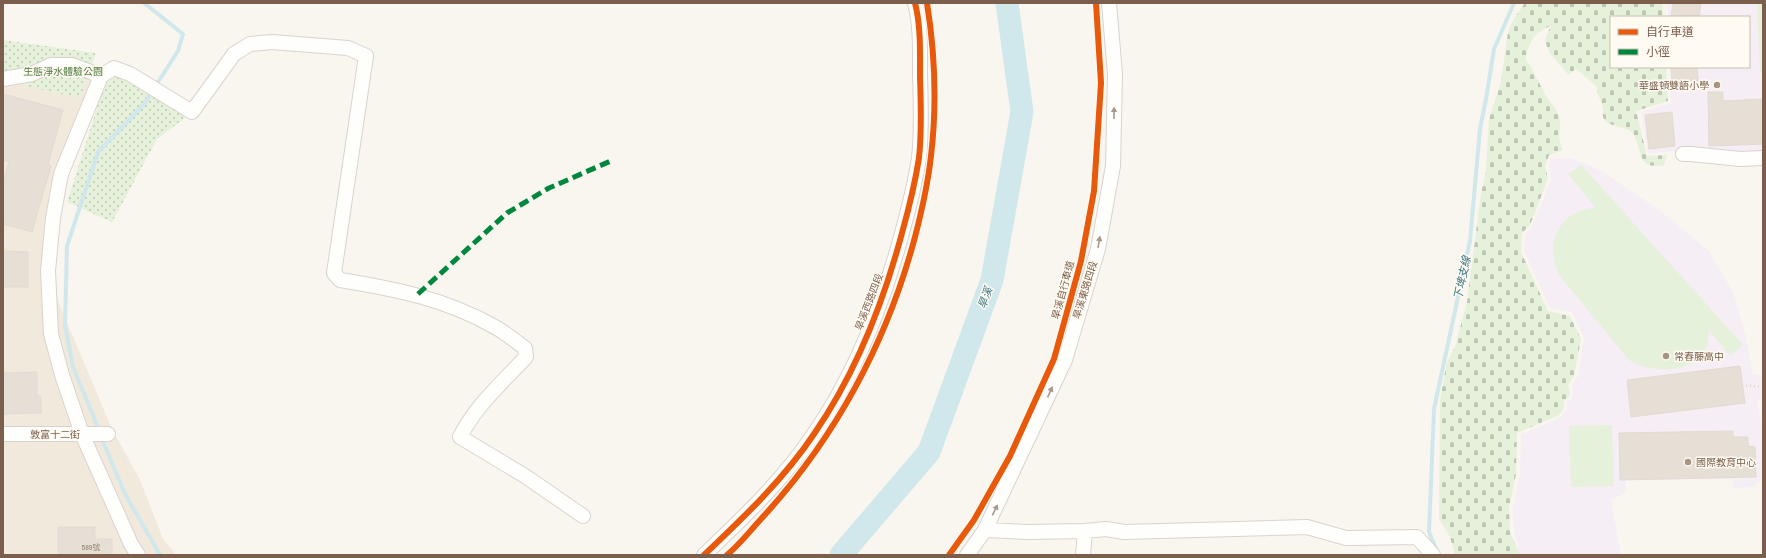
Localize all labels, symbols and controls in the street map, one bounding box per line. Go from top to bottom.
legend [1610,16,1750,68]
text: 自行車道 [1646,24,1694,40]
text: 小徑 [1646,44,1670,60]
park label: 生態淨水體驗公園 [23,65,103,78]
place label: 華盛頓雙語小學 [1639,79,1709,92]
marker: 華盛頓雙語小學 [1712,80,1722,90]
one-way arrow [1111,106,1117,119]
one-way arrow [1096,236,1102,248]
water label: 下埤支線 [1451,253,1474,301]
street label: 旱溪自行車道 [1049,259,1077,321]
street label: 旱溪東路四段 [1070,259,1100,321]
street label: 旱溪西路四段 [852,272,886,332]
water label: 旱溪 [975,283,996,311]
place label: 常春藤高中 [1674,350,1724,363]
marker: 常春藤高中 [1661,351,1671,361]
one-way arrow [1047,386,1053,398]
street label: 敦富十二街 [30,428,80,441]
place label: 國際教育中心 [1696,456,1756,469]
marker: 國際教育中心 [1683,457,1693,467]
one-way arrow [992,504,998,516]
house number: 589號 [82,542,100,552]

